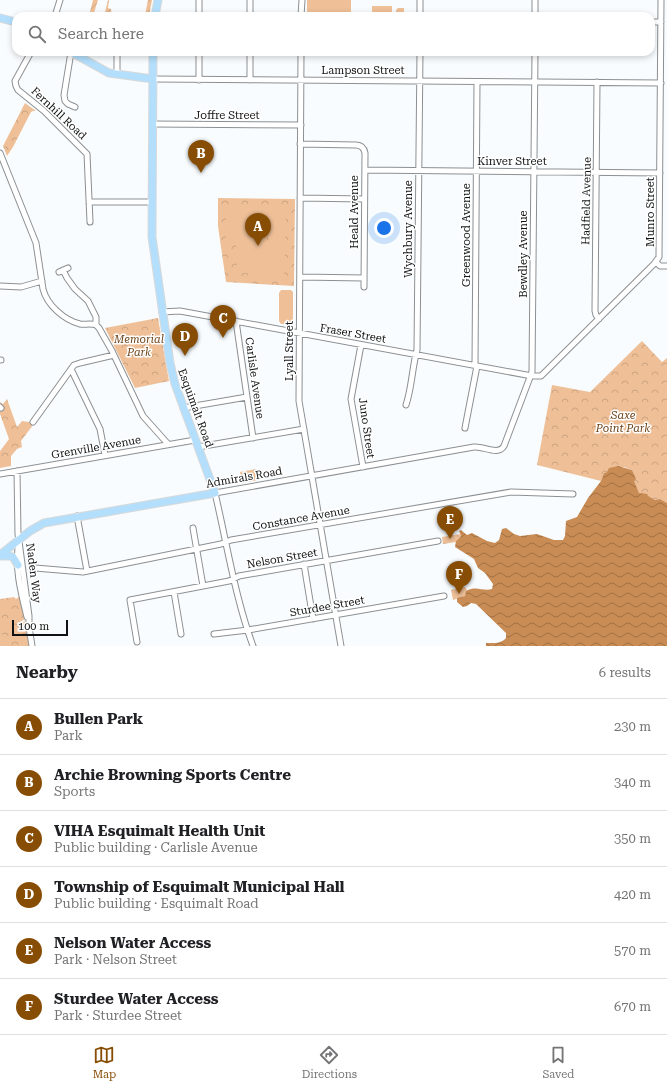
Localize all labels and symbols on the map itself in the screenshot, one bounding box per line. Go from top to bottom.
street label: Lampson Street [321,64,405,77]
street label: Fernhill Road [28,84,89,142]
street label: Joffre Street [194,109,260,122]
pin: B [188,140,214,173]
street label: Kinver Street [477,155,547,168]
street label: Hadfield Avenue [579,157,594,245]
street label: Heald Avenue [348,175,361,249]
street label: Munro Street [644,177,657,247]
street label: Wychbury Avenue [402,180,415,278]
street label: Greenwood Avenue [460,183,473,287]
street label: Bewdley Avenue [517,210,530,298]
pin: A [245,213,271,246]
your location [374,218,394,238]
pin: C [210,305,236,338]
street label: Lyall Street [283,321,296,381]
street label: Fraser Street [319,321,387,346]
pin: D [172,323,198,356]
park label: Memorial Park [113,333,164,359]
street label: Carlisle Avenue [242,336,267,420]
street label: Esquimalt Road [175,367,216,449]
street label: Juno Street [356,397,377,459]
park label: Saxe Point Park [595,409,650,435]
street label: Grenville Avenue [50,433,142,462]
street label: Admirals Road [205,464,283,491]
street label: Constance Avenue [251,504,351,533]
pin: E [437,506,463,539]
street label: Naden Way [23,542,44,604]
street label: Nelson Street [246,546,318,571]
pin: F [446,561,472,594]
street label: Sturdee Street [289,594,365,619]
scale bar [12,618,68,637]

